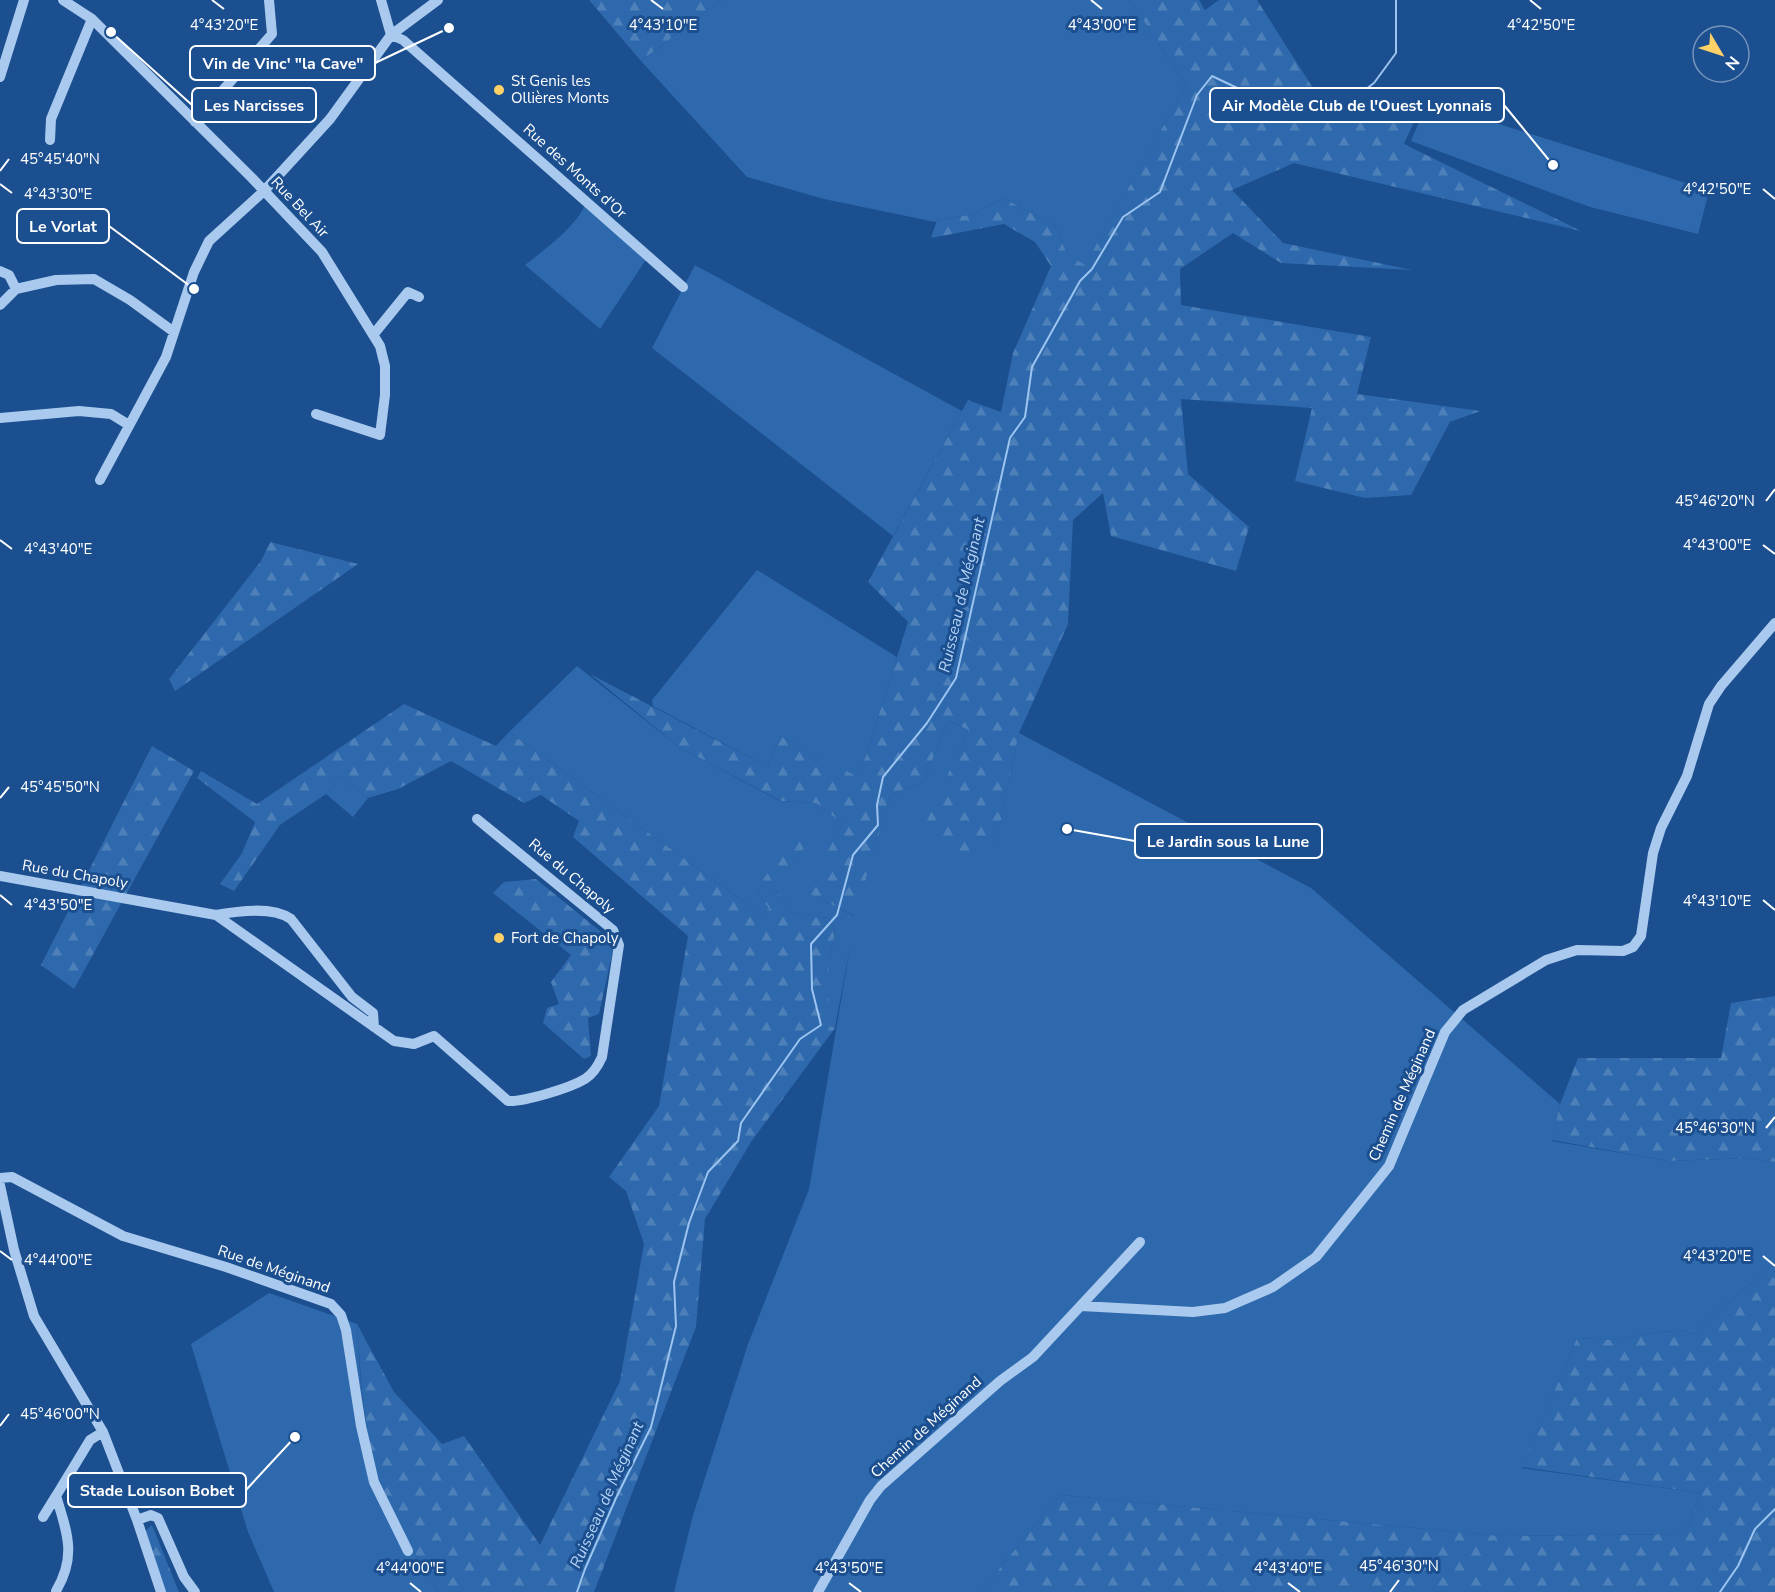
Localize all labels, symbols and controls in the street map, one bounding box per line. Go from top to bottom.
text: 4°43'20"E [190,15,258,35]
text: 4°43'10"E [629,15,697,35]
text: 4°43'00"E [1068,15,1136,35]
text: 4°42'50"E [1507,15,1575,35]
north arrow [1691,24,1751,84]
callout: Vin de Vinc' "la Cave" [190,46,375,80]
text: N [1720,51,1744,74]
text: Vin de Vinc' "la Cave" [201,53,364,75]
place label: St Genis les Ollières Monts [511,71,609,108]
marker: St Genis les Ollières Monts [492,83,506,97]
callout: Les Narcisses [192,88,316,122]
callout: Air Modèle Club de l'Ouest Lyonnais [1210,88,1504,122]
text: Les Narcisses [204,95,304,117]
text: Air Modèle Club de l'Ouest Lyonnais [1222,95,1492,117]
street label: Rue des Monts d'Or [519,119,632,223]
text: 45°45'40"N [20,149,100,169]
street label: Rue Bel Air [267,172,334,242]
text: 4°42'50"E [1683,179,1751,199]
text: 4°43'30"E [24,184,92,204]
callout: Le Vorlat [17,209,109,243]
text: Le Vorlat [29,216,98,238]
text: 45°46'20"N [1675,491,1755,511]
water label: Ruisseau de Méginant [933,515,991,675]
text: 4°43'00"E [1683,535,1751,555]
text: 4°43'40"E [24,539,92,559]
text: 45°45'50"N [20,777,100,797]
callout: Le Jardin sous la Lune [1135,824,1322,858]
text: Le Jardin sous la Lune [1147,831,1310,853]
street label: Rue du Chapoly [525,834,620,918]
street label: Rue du Chapoly [21,855,130,893]
text: 4°43'10"E [1683,891,1751,911]
text: 4°43'50"E [24,895,92,915]
place label: Fort de Chapoly [511,928,619,948]
marker: Fort de Chapoly [492,931,506,945]
street label: Chemin de Méginand [1364,1026,1440,1164]
text: 45°46'30"N [1675,1118,1755,1138]
street label: Rue de Méginand [215,1240,333,1298]
text: 4°43'20"E [1683,1246,1751,1266]
text: 4°44'00"E [24,1250,92,1270]
street label: Chemin de Méginand [866,1372,986,1482]
text: 45°46'00"N [20,1404,100,1424]
water label: Ruisseau de Méginant [565,1418,649,1572]
callout: Stade Louison Bobet [68,1473,246,1507]
text: Stade Louison Bobet [80,1480,235,1502]
text: 45°46'30"N [1359,1556,1439,1576]
text: 4°44'00"E [376,1558,444,1578]
text: 4°43'50"E [815,1558,883,1578]
text: 4°43'40"E [1254,1558,1322,1578]

